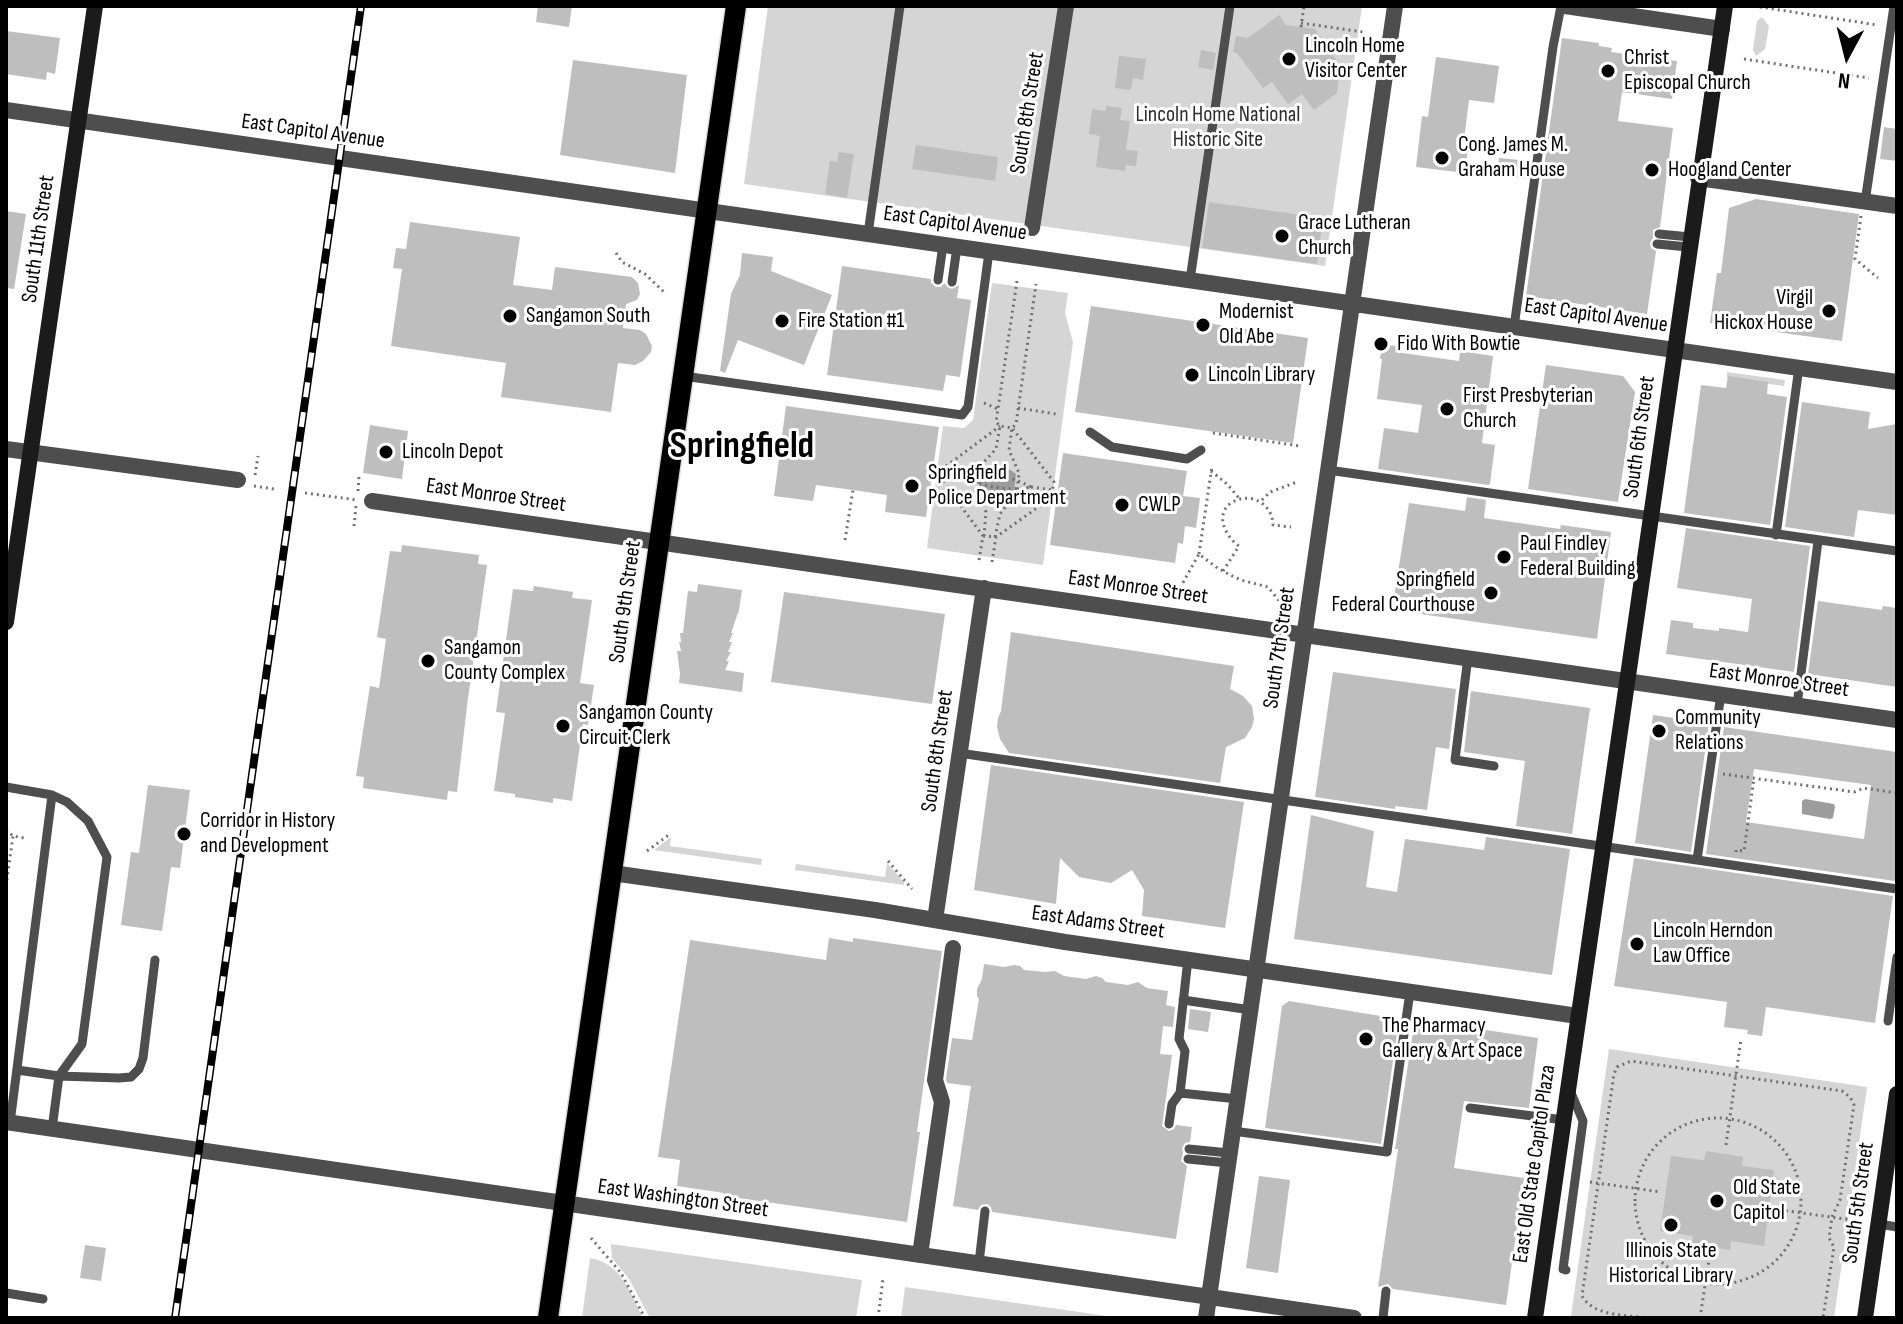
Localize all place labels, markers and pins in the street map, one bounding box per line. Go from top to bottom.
place label: Lincoln Home Visitor Center [1305,33,1407,84]
place label: Christ Episcopal Church [1624,45,1751,96]
marker: Lincoln Home Visitor Center [1280,50,1298,68]
marker: Christ Episcopal Church [1599,62,1617,80]
place label: Cong. James M. Graham House [1458,132,1568,184]
marker: Cong. James M. Graham House [1433,149,1451,167]
place label: Hoogland Center [1668,157,1791,183]
marker: Hoogland Center [1643,161,1661,179]
place label: Grace Lutheran Church [1298,210,1411,262]
marker: Grace Lutheran Church [1273,227,1291,245]
place label: Virgil Hickox House [1714,285,1813,336]
place label: Modernist Old Abe [1219,299,1294,350]
marker: Virgil Hickox House [1820,302,1838,320]
place label: Sangamon South [526,303,650,329]
marker: Sangamon South [501,307,519,325]
place label: Fire Station #1 [798,308,904,334]
marker: Fire Station #1 [773,312,791,330]
marker: Modernist Old Abe [1194,316,1212,334]
place label: Fido With Bowtie [1397,331,1520,357]
marker: Fido With Bowtie [1372,335,1390,353]
place label: Lincoln Library [1208,362,1315,388]
marker: Lincoln Library [1183,366,1201,384]
place label: First Presbyterian Church [1463,383,1593,434]
marker: First Presbyterian Church [1438,400,1456,418]
place label: Lincoln Depot [402,439,503,465]
marker: Lincoln Depot [377,443,395,461]
place label: Springfield Police Department [928,460,1066,512]
marker: Springfield Police Department [903,477,921,495]
place label: CWLP [1138,492,1180,518]
marker: CWLP [1113,496,1131,514]
place label: Paul Findley Federal Building [1520,531,1636,582]
marker: Paul Findley Federal Building [1495,548,1513,566]
place label: Springfield Federal Courthouse [1332,567,1475,618]
marker: Springfield Federal Courthouse [1482,584,1500,602]
place label: Sangamon County Complex [444,635,565,686]
marker: Sangamon County Complex [419,652,437,670]
place label: Sangamon County Circuit Clerk [579,700,713,752]
place label: Community Relations [1675,705,1761,756]
marker: Sangamon County Circuit Clerk [554,717,572,735]
marker: Community Relations [1650,722,1668,740]
place label: Corridor in History and Development [200,808,335,860]
marker: Corridor in History and Development [175,825,193,843]
place label: Lincoln Herndon Law Office [1653,918,1773,970]
marker: Lincoln Herndon Law Office [1628,935,1646,953]
place label: The Pharmacy Gallery & Art Space [1382,1013,1523,1064]
marker: The Pharmacy Gallery & Art Space [1357,1030,1375,1048]
place label: Old State Capitol [1733,1175,1800,1226]
marker: Old State Capitol [1708,1192,1726,1210]
marker: Illinois State Historical Library [1662,1216,1680,1234]
place label: Illinois State Historical Library [1609,1238,1733,1290]

